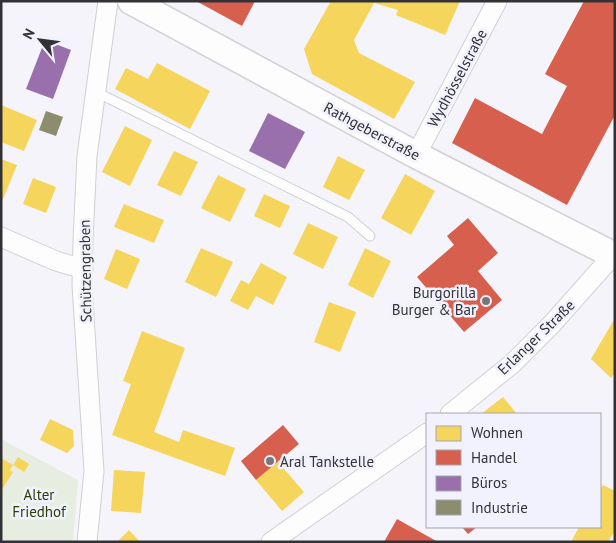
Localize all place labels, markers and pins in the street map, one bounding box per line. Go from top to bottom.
place label: Burgorilla Burger & Bar [392,283,476,319]
marker: Burgorilla Burger & Bar [480,295,492,307]
place label: Aral Tankstelle [280,452,374,471]
marker: Aral Tankstelle [264,455,276,467]

